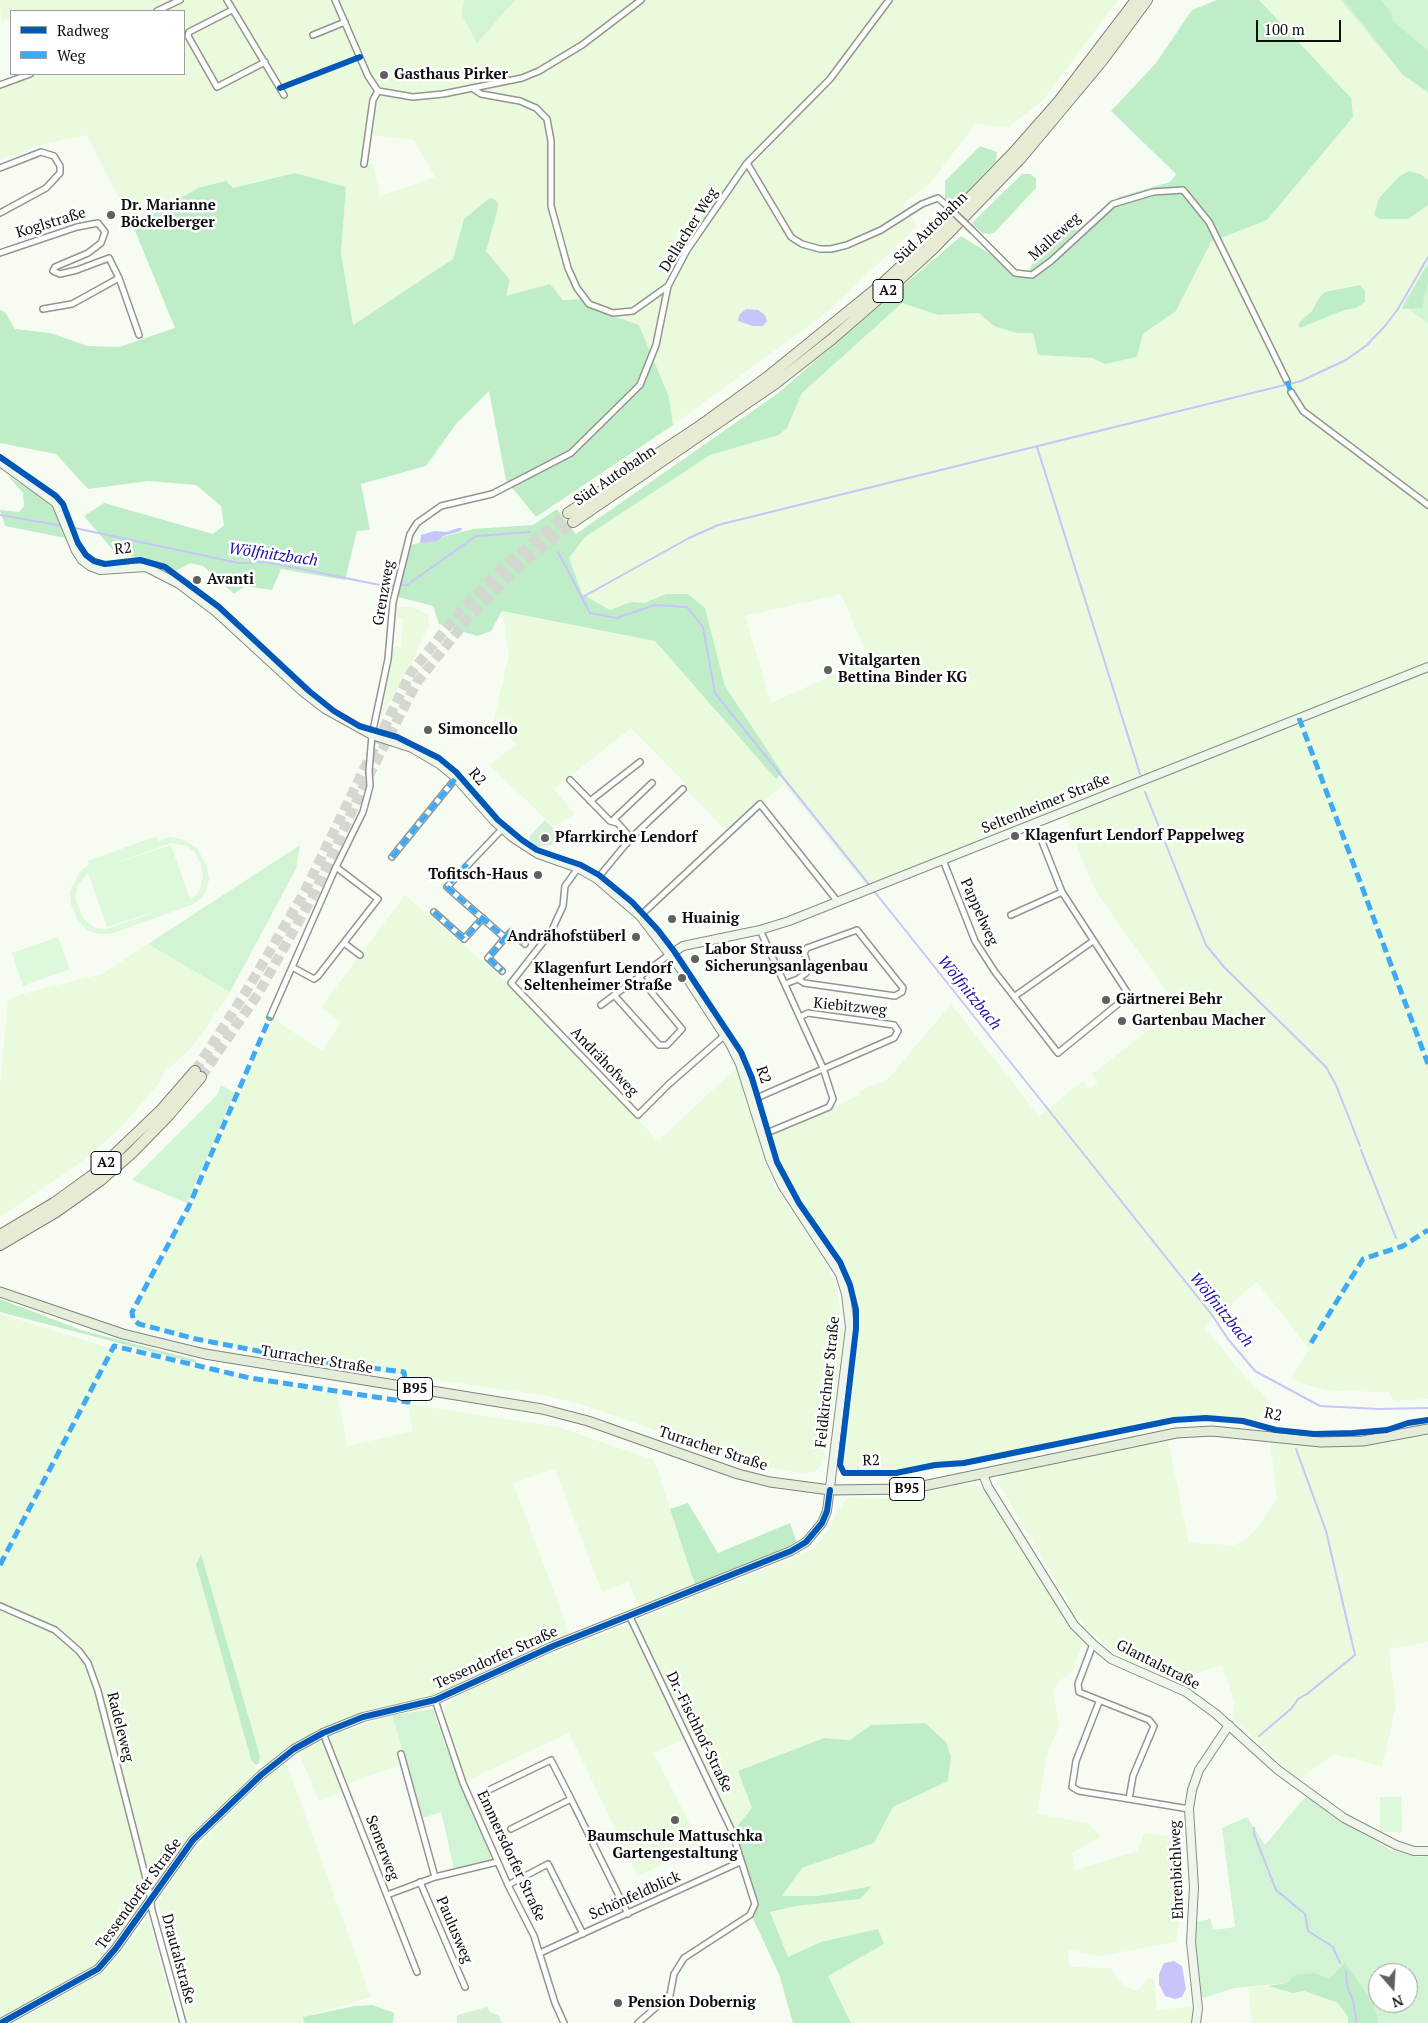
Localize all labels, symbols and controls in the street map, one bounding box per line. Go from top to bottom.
legend [10,10,185,75]
scale bar [1258,10,1343,42]
text: 100 m [1264,19,1305,39]
text: Radweg [57,20,109,40]
text: Weg [57,45,85,65]
place label: Gasthaus Pirker [394,66,508,84]
marker: Gasthaus Pirker [378,69,390,81]
street label: Dellacher Weg [656,185,722,275]
street label: Süd Autobahn [891,189,971,267]
place label: Dr. Marianne Böckelberger [121,197,216,232]
street label: Koglstraße [14,204,88,242]
marker: Dr. Marianne Böckelberger [105,209,117,221]
street label: Malleweg [1025,209,1085,265]
road number: A2 [873,280,903,302]
street label: Süd Autobahn [571,442,659,510]
street label: R2 [113,539,133,559]
water label: Wölfnitzbach [227,539,319,571]
street label: Grenzweg [369,559,399,627]
place label: Avanti [207,571,254,589]
marker: Avanti [191,574,203,586]
place label: Vitalgarten Bettina Binder KG [838,652,967,687]
marker: Vitalgarten Bettina Binder KG [822,664,834,676]
place label: Simoncello [438,721,518,739]
marker: Simoncello [422,724,434,736]
street label: R2 [464,764,490,790]
street label: Seltenheimer Straße [979,770,1113,838]
place label: Klagenfurt Lendorf Pappelweg [1025,827,1244,845]
place label: Pfarrkirche Lendorf [555,829,697,847]
marker: Klagenfurt Lendorf Pappelweg [1009,830,1021,842]
marker: Pfarrkirche Lendorf [539,832,551,844]
place label: Tofitsch-Haus [428,866,528,884]
marker: Tofitsch-Haus [532,869,544,881]
street label: Pappelweg [956,876,1002,948]
place label: Huainig [682,910,739,928]
marker: Huainig [666,913,678,925]
place label: Andrähofstüberl [507,928,626,946]
marker: Andrähofstüberl [630,931,642,943]
place label: Labor Strauss Sicherungsanlagenbau [705,941,868,976]
water label: Wölfnitzbach [933,952,1005,1034]
marker: Labor Strauss Sicherungsanlagenbau [689,953,701,965]
place label: Klagenfurt Lendorf Seltenheimer Straße [524,960,672,995]
marker: Klagenfurt Lendorf Seltenheimer Straße [676,972,688,984]
place label: Gärtnerei Behr [1116,991,1223,1009]
street label: Kiebitzweg [813,994,887,1020]
marker: Gärtnerei Behr [1100,994,1112,1006]
place label: Gartenbau Macher [1132,1012,1265,1030]
marker: Gartenbau Macher [1116,1015,1128,1027]
street label: Andrähofweg [567,1024,641,1100]
street label: R2 [752,1064,774,1086]
road number: A2 [91,1152,121,1174]
water label: Wölfnitzbach [1185,1269,1257,1351]
street label: Feldkirchner Straße [812,1315,844,1449]
street label: Turracher Straße [260,1342,374,1378]
road number: B95 [398,1378,432,1400]
street label: R2 [1263,1404,1283,1426]
street label: Turracher Straße [656,1423,770,1475]
street label: R2 [862,1452,880,1470]
road number: B95 [890,1478,924,1500]
street label: Tessendorfer Straße [431,1623,561,1693]
street label: Glantalstraße [1113,1636,1203,1694]
street label: Dr.-Fischhof-Straße [662,1669,736,1795]
street label: Radeleweg [103,1690,137,1764]
street label: Emmersdorfer Straße [473,1788,549,1924]
street label: Semerweg [361,1813,403,1883]
marker: Baumschule Mattuschka Gartengestaltung [669,1814,681,1826]
street label: Ehrenbichlweg [1166,1820,1188,1920]
place label: Baumschule Mattuschka Gartengestaltung [587,1828,763,1863]
street label: Tessendorfer Straße [92,1835,186,1953]
street label: Schönfeldblick [586,1868,684,1924]
street label: Paulusweg [432,1894,476,1966]
street label: Drautalstraße [157,1912,199,2006]
north arrow [1368,1963,1418,2013]
text: N [1390,1991,1406,2012]
place label: Pension Dobernig [628,1994,756,2012]
marker: Pension Dobernig [612,1997,624,2009]

